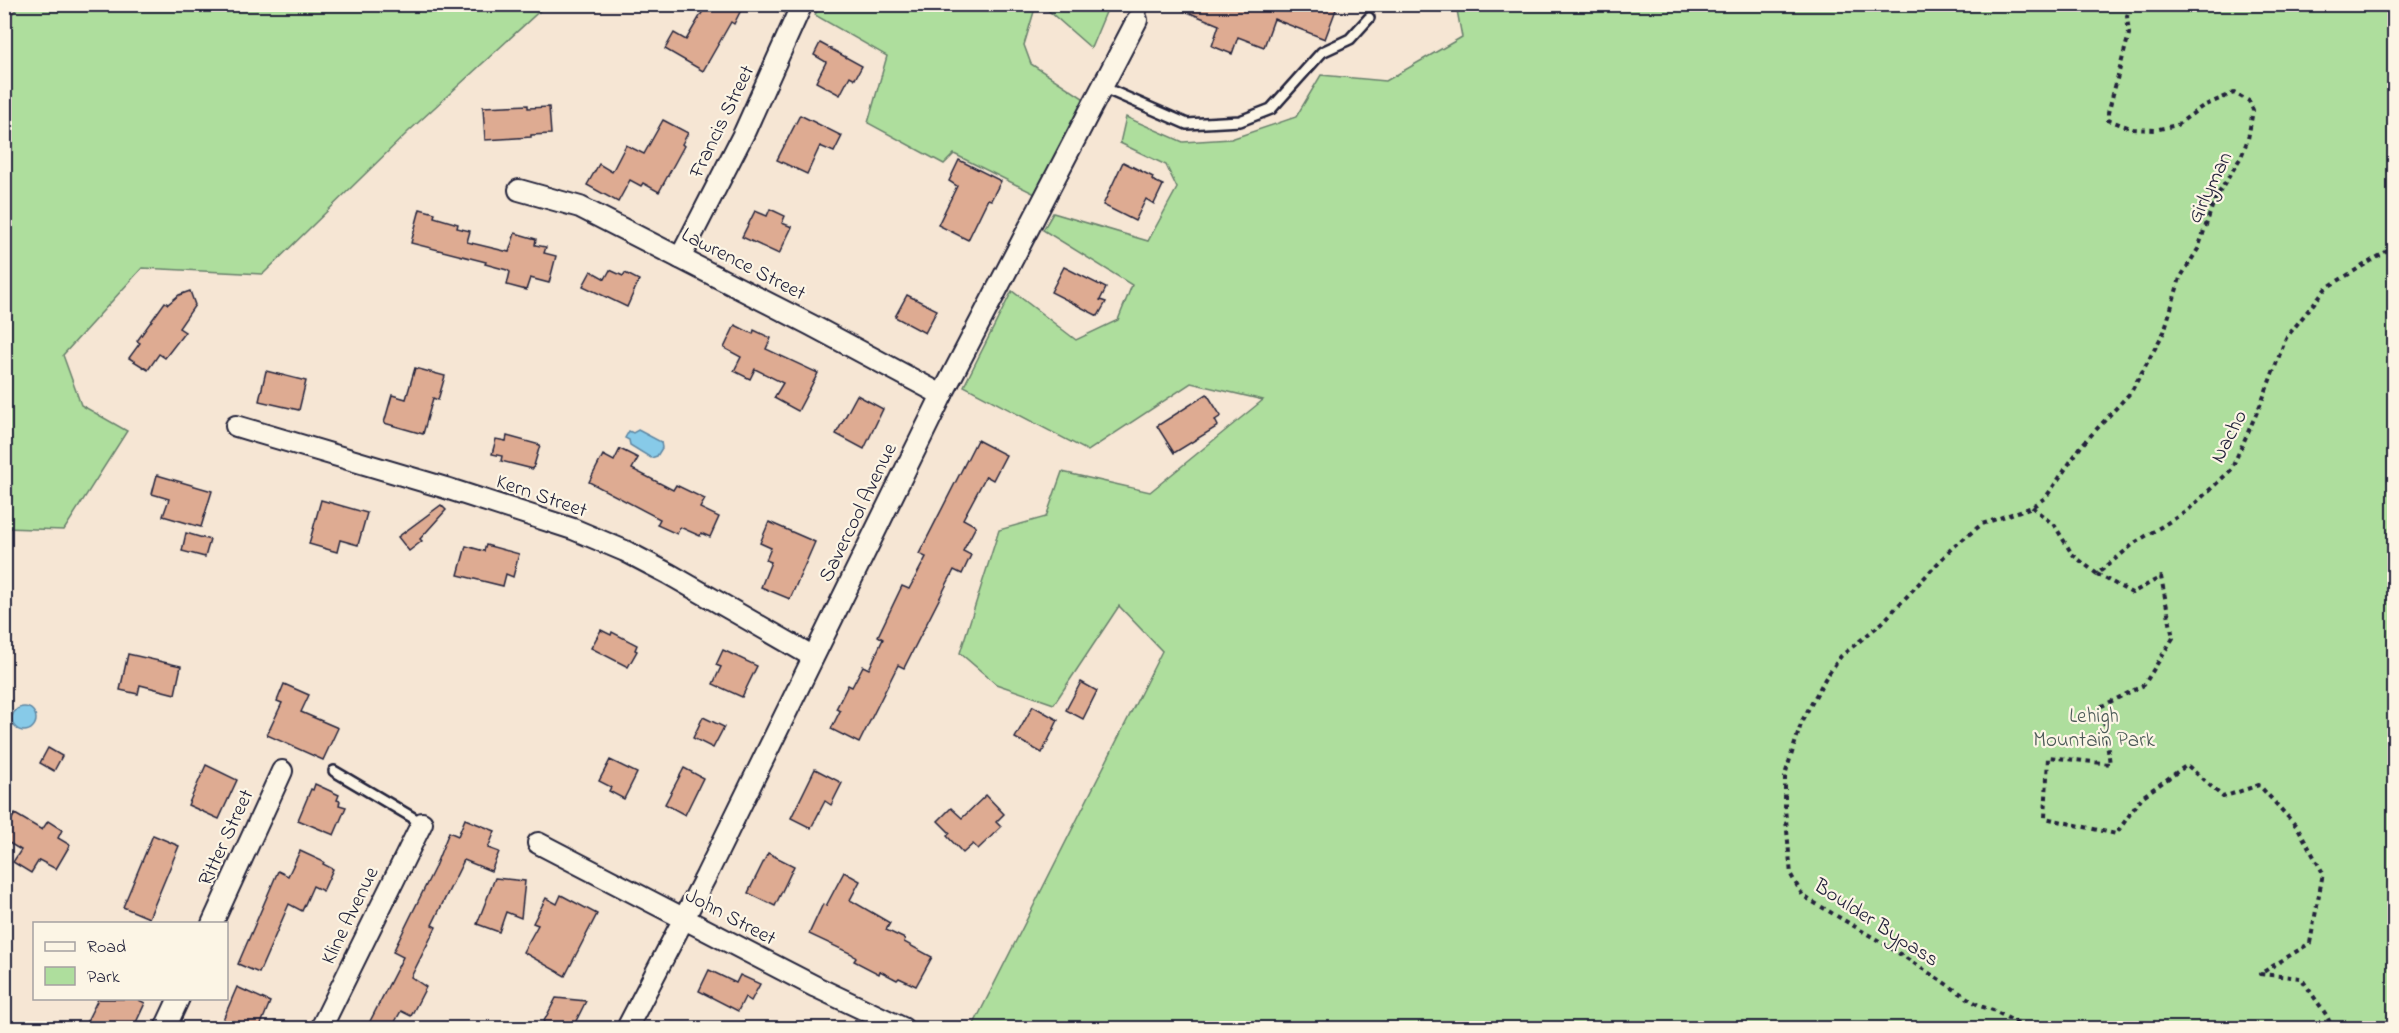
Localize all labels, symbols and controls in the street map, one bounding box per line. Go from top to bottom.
street label: Francis Street [682,60,763,184]
street label: Girlyman [2181,147,2243,230]
street label: Lawrence Street [676,221,811,309]
street label: Nacho [2204,405,2256,469]
street label: Savercool Avenue [812,438,906,588]
street label: Kern Street [492,467,591,526]
park label: Lehigh Mountain Park [2033,702,2156,756]
street label: Ritter Street [191,785,262,891]
street label: Kline Avenue [314,861,388,970]
street label: Boulder Bypass [1806,871,1944,977]
street label: John Street [679,881,781,954]
legend [33,922,228,1000]
text: Road [87,935,126,961]
text: Park [87,965,120,991]

